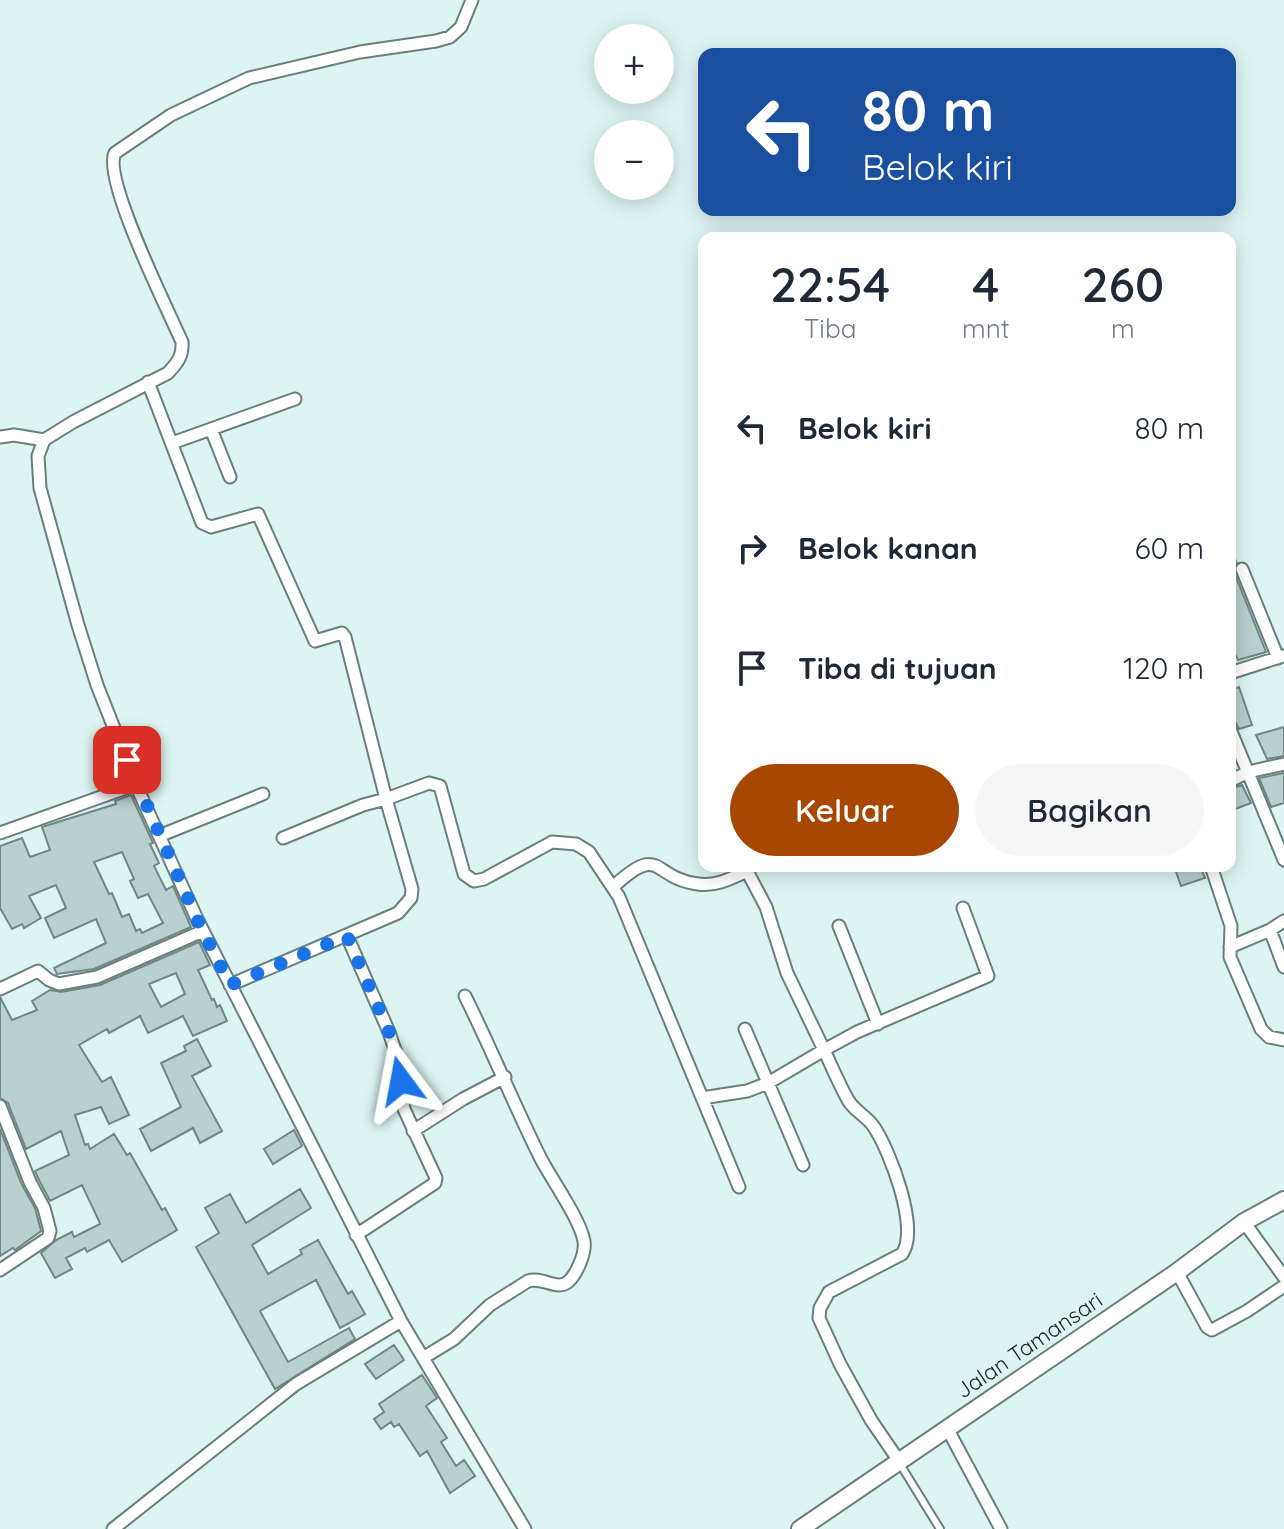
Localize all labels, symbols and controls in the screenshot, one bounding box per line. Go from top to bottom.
map controls [594,24,674,200]
button: + [594,24,674,104]
text: 80 m [862,75,994,145]
icon: left [730,80,834,184]
button: − [594,120,674,200]
text: Belok kiri [862,144,1013,189]
text: 22:54 [770,254,890,314]
text: 4 [972,254,999,314]
text: 260 [1082,254,1164,314]
text: Tiba [804,312,856,345]
text: mnt [962,312,1010,345]
text: m [1111,312,1135,345]
icon: left [730,406,774,450]
text: Belok kiri [798,409,932,447]
text: 80 m [1134,409,1204,447]
icon: right [730,526,774,570]
text: Belok kanan [798,529,978,567]
text: 60 m [1134,529,1204,567]
icon: arrive [730,646,774,690]
text: Tiba di tujuan [798,649,997,687]
text: 120 m [1123,649,1204,687]
pin [93,726,161,794]
icon: arrive [105,738,149,782]
button: Keluar [730,764,959,856]
button: Bagikan [975,764,1204,856]
position arrow [359,1039,443,1123]
street label: Jalan Tamansari [950,1286,1108,1404]

